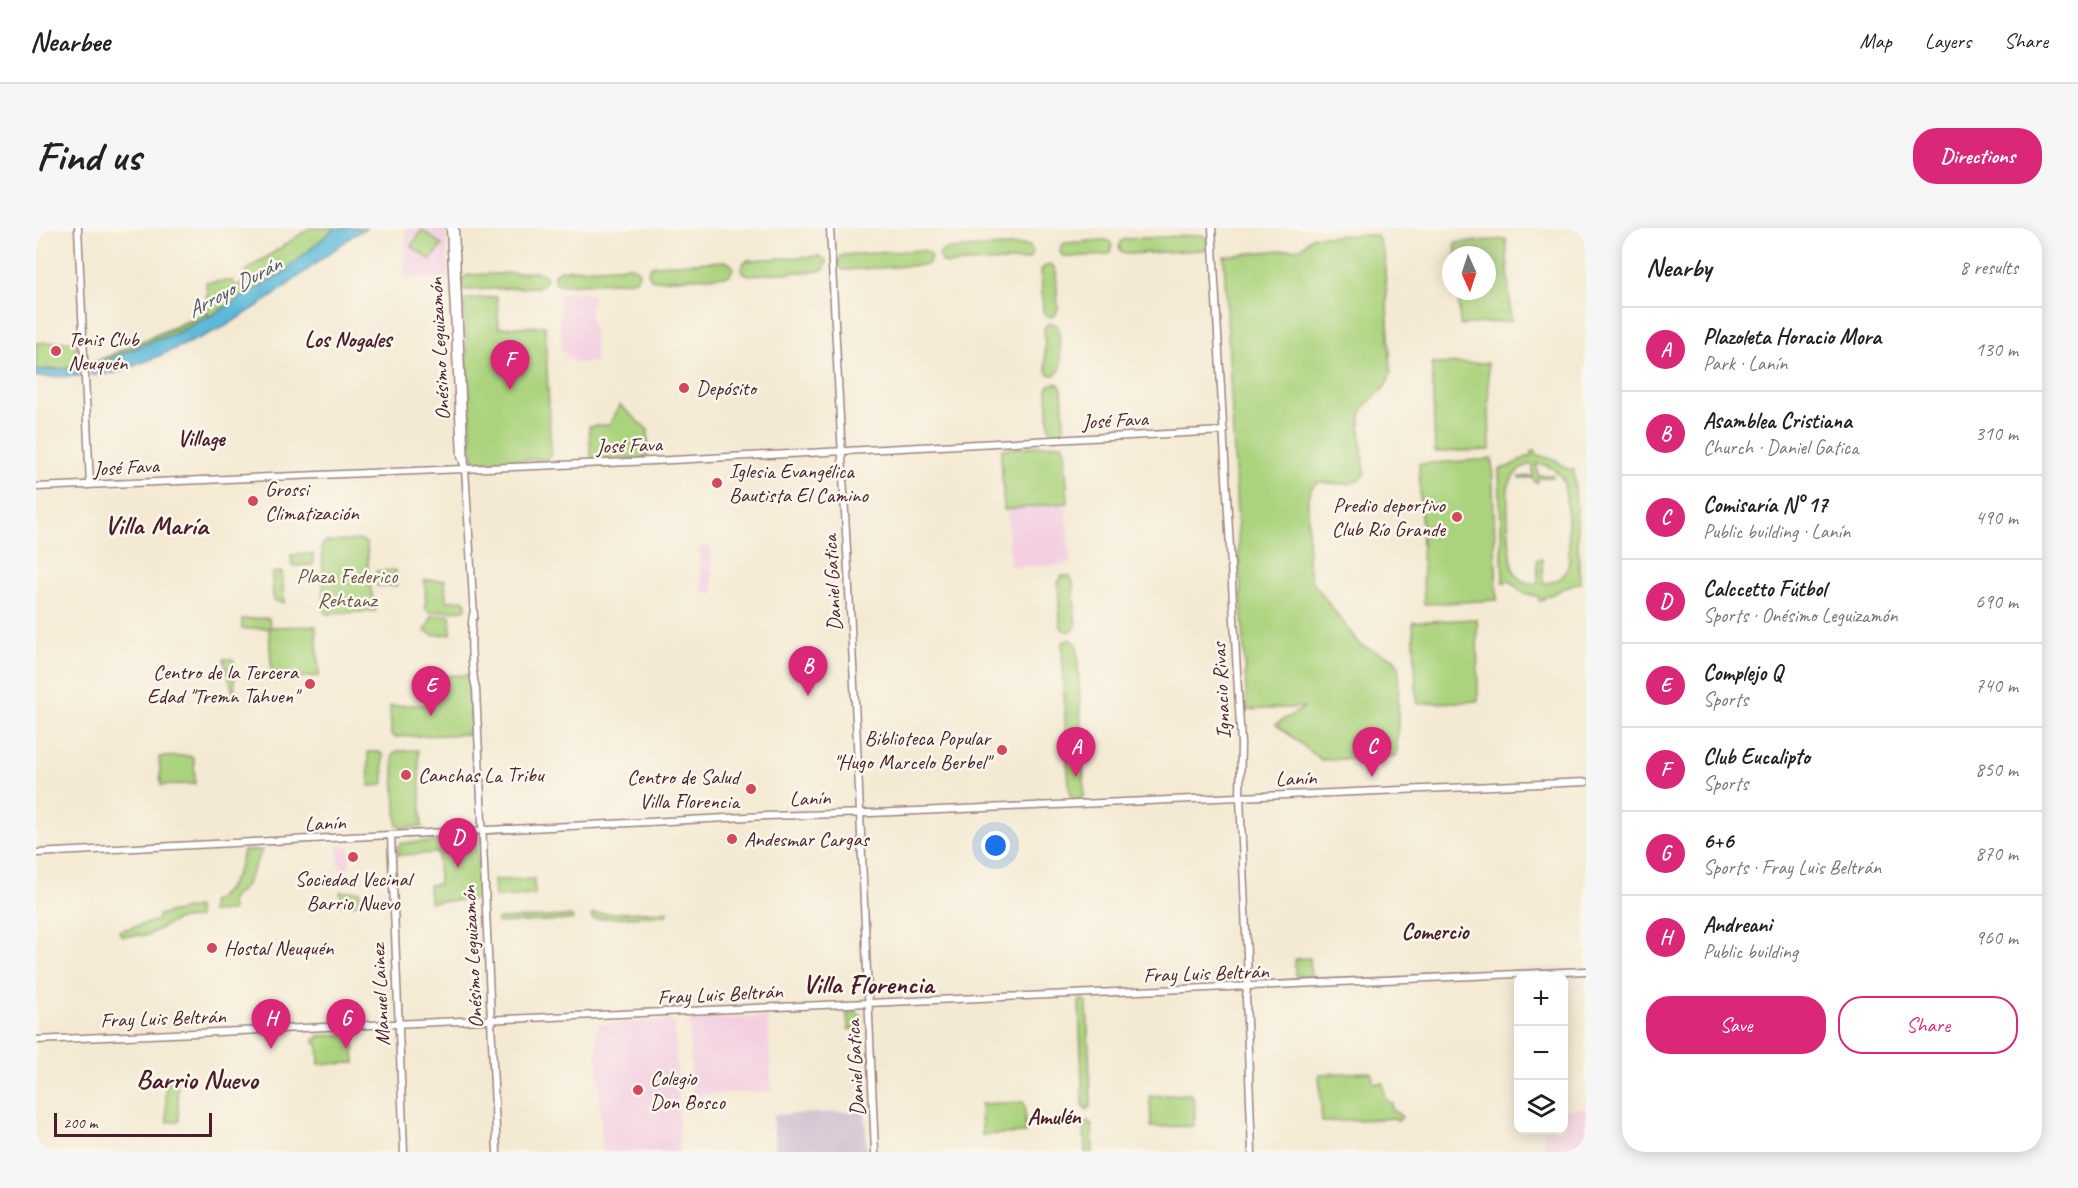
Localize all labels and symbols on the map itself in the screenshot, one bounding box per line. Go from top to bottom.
north arrow [1442,246,1496,300]
water label: Arroyo Durán [182,249,288,324]
street label: Onésimo Leguizamón [422,276,456,421]
place label: Tenis Club Neuquén [68,326,141,376]
district label: Los Nogales [304,326,394,354]
pin: F [490,340,530,390]
marker: Tenis Club Neuquén [49,344,63,358]
place label: Depósito [696,375,759,401]
marker: Depósito [677,381,691,395]
street label: José Fava [1080,405,1150,435]
district label: Village [177,425,226,453]
street label: José Fava [595,431,664,459]
street label: José Fava [91,452,161,482]
place label: Iglesia Evangélica Bautista El Camino [729,458,869,508]
place label: Grossi Climatización [265,476,359,526]
marker: Iglesia Evangélica Bautista El Camino [710,476,724,490]
place label: Predio deportivo Club Río Grande [1332,492,1447,542]
marker: Grossi Climatización [246,494,260,508]
district label: Villa María [104,508,210,542]
marker: Predio deportivo Club Río Grande [1450,510,1464,524]
street label: Daniel Gatica [816,532,848,632]
park label: Plaza Federico Rehtanz [297,563,399,613]
street label: Ignacio Rivas [1205,640,1237,740]
pin: B [788,646,828,696]
place label: Centro de la Tercera Edad "Tremn Tahuen" [147,659,302,709]
pin: E [412,666,450,716]
marker: Centro de la Tercera Edad "Tremn Tahuen" [303,677,317,691]
place label: Biblioteca Popular "Hugo Marcelo Berbel" [833,725,994,775]
pin: A [1056,728,1096,777]
pin: C [1352,728,1392,777]
marker: Biblioteca Popular "Hugo Marcelo Berbel" [995,743,1009,757]
place label: Canchas La Tribu [418,762,545,788]
place label: Centro de Salud Villa Florencia [627,764,742,814]
street label: Lanín [1275,764,1317,792]
marker: Canchas La Tribu [399,768,413,782]
marker: Centro de Salud Villa Florencia [744,782,758,796]
street label: Lanín [789,784,831,812]
street label: Lanín [304,809,347,837]
pin: D [438,818,478,868]
place label: Andesmar Cargas [744,826,871,852]
your location [981,831,1010,860]
marker: Andesmar Cargas [725,832,739,846]
marker: Sociedad Vecinal Barrio Nuevo [346,850,360,864]
place label: Sociedad Vecinal Barrio Nuevo [295,866,415,916]
street label: Onésimo Leguizamón [455,884,489,1029]
district label: Comercio [1402,918,1470,946]
place label: Hostal Neuquén [224,935,334,961]
marker: Hostal Neuquén [205,941,219,955]
street label: Manuel Lainez [364,941,396,1047]
street label: Fray Luis Beltrán [1143,958,1270,988]
district label: Villa Florencia [802,967,936,1001]
street label: Fray Luis Beltrán [657,978,784,1010]
pin: H [252,1000,290,1049]
pin: G [326,1000,366,1049]
street label: Fray Luis Beltrán [100,1003,227,1033]
street label: Daniel Gatica [839,1017,871,1117]
district label: Barrio Nuevo [136,1062,260,1096]
place label: Colegio Don Bosco [650,1065,726,1115]
marker: Colegio Don Bosco [631,1083,645,1097]
district label: Amulén [1027,1103,1081,1131]
scale bar [54,1110,212,1138]

